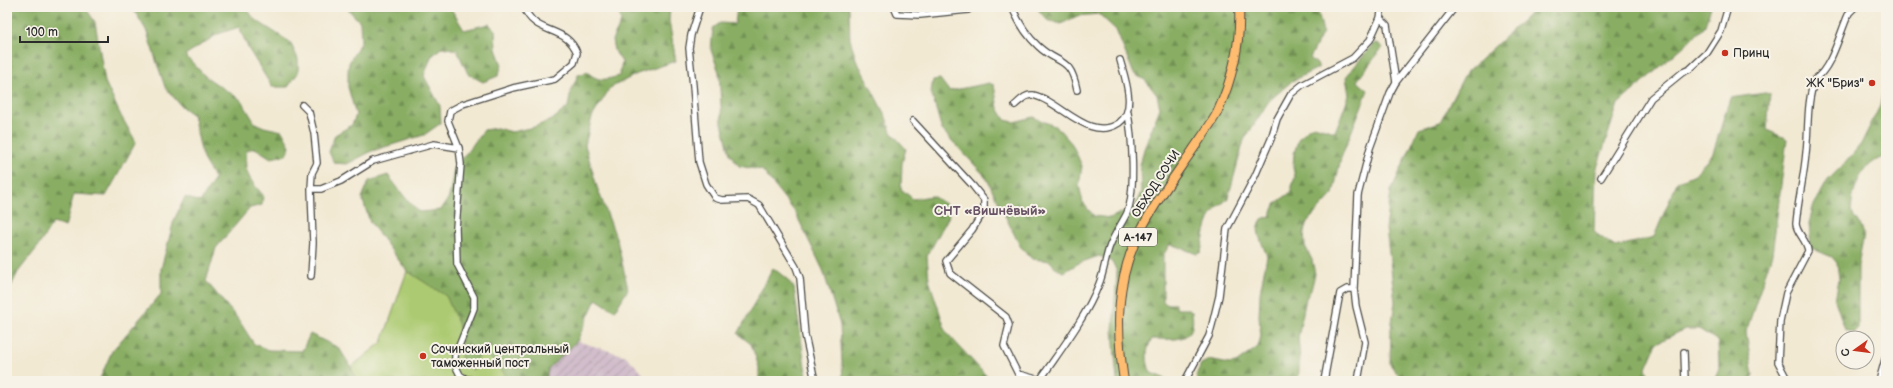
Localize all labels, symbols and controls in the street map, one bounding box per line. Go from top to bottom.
scale bar [20,18,108,44]
text: 100 m [26,25,58,40]
place label: Принц [1733,46,1769,61]
marker: Принц [1720,48,1730,58]
place label: ЖК "Бриз" [1806,76,1864,91]
marker: ЖК "Бриз" [1867,78,1877,88]
street label: ОБХОД СОЧИ [1129,147,1183,221]
district label: СНТ «Вишнёвый» [934,203,1046,219]
road number: А-147 [1119,228,1157,246]
north arrow [1835,330,1875,370]
place label: Сочинский центральный таможенный пост [431,342,569,371]
text: С [1838,347,1853,358]
marker: Сочинский центральный таможенный пост [418,351,428,361]

